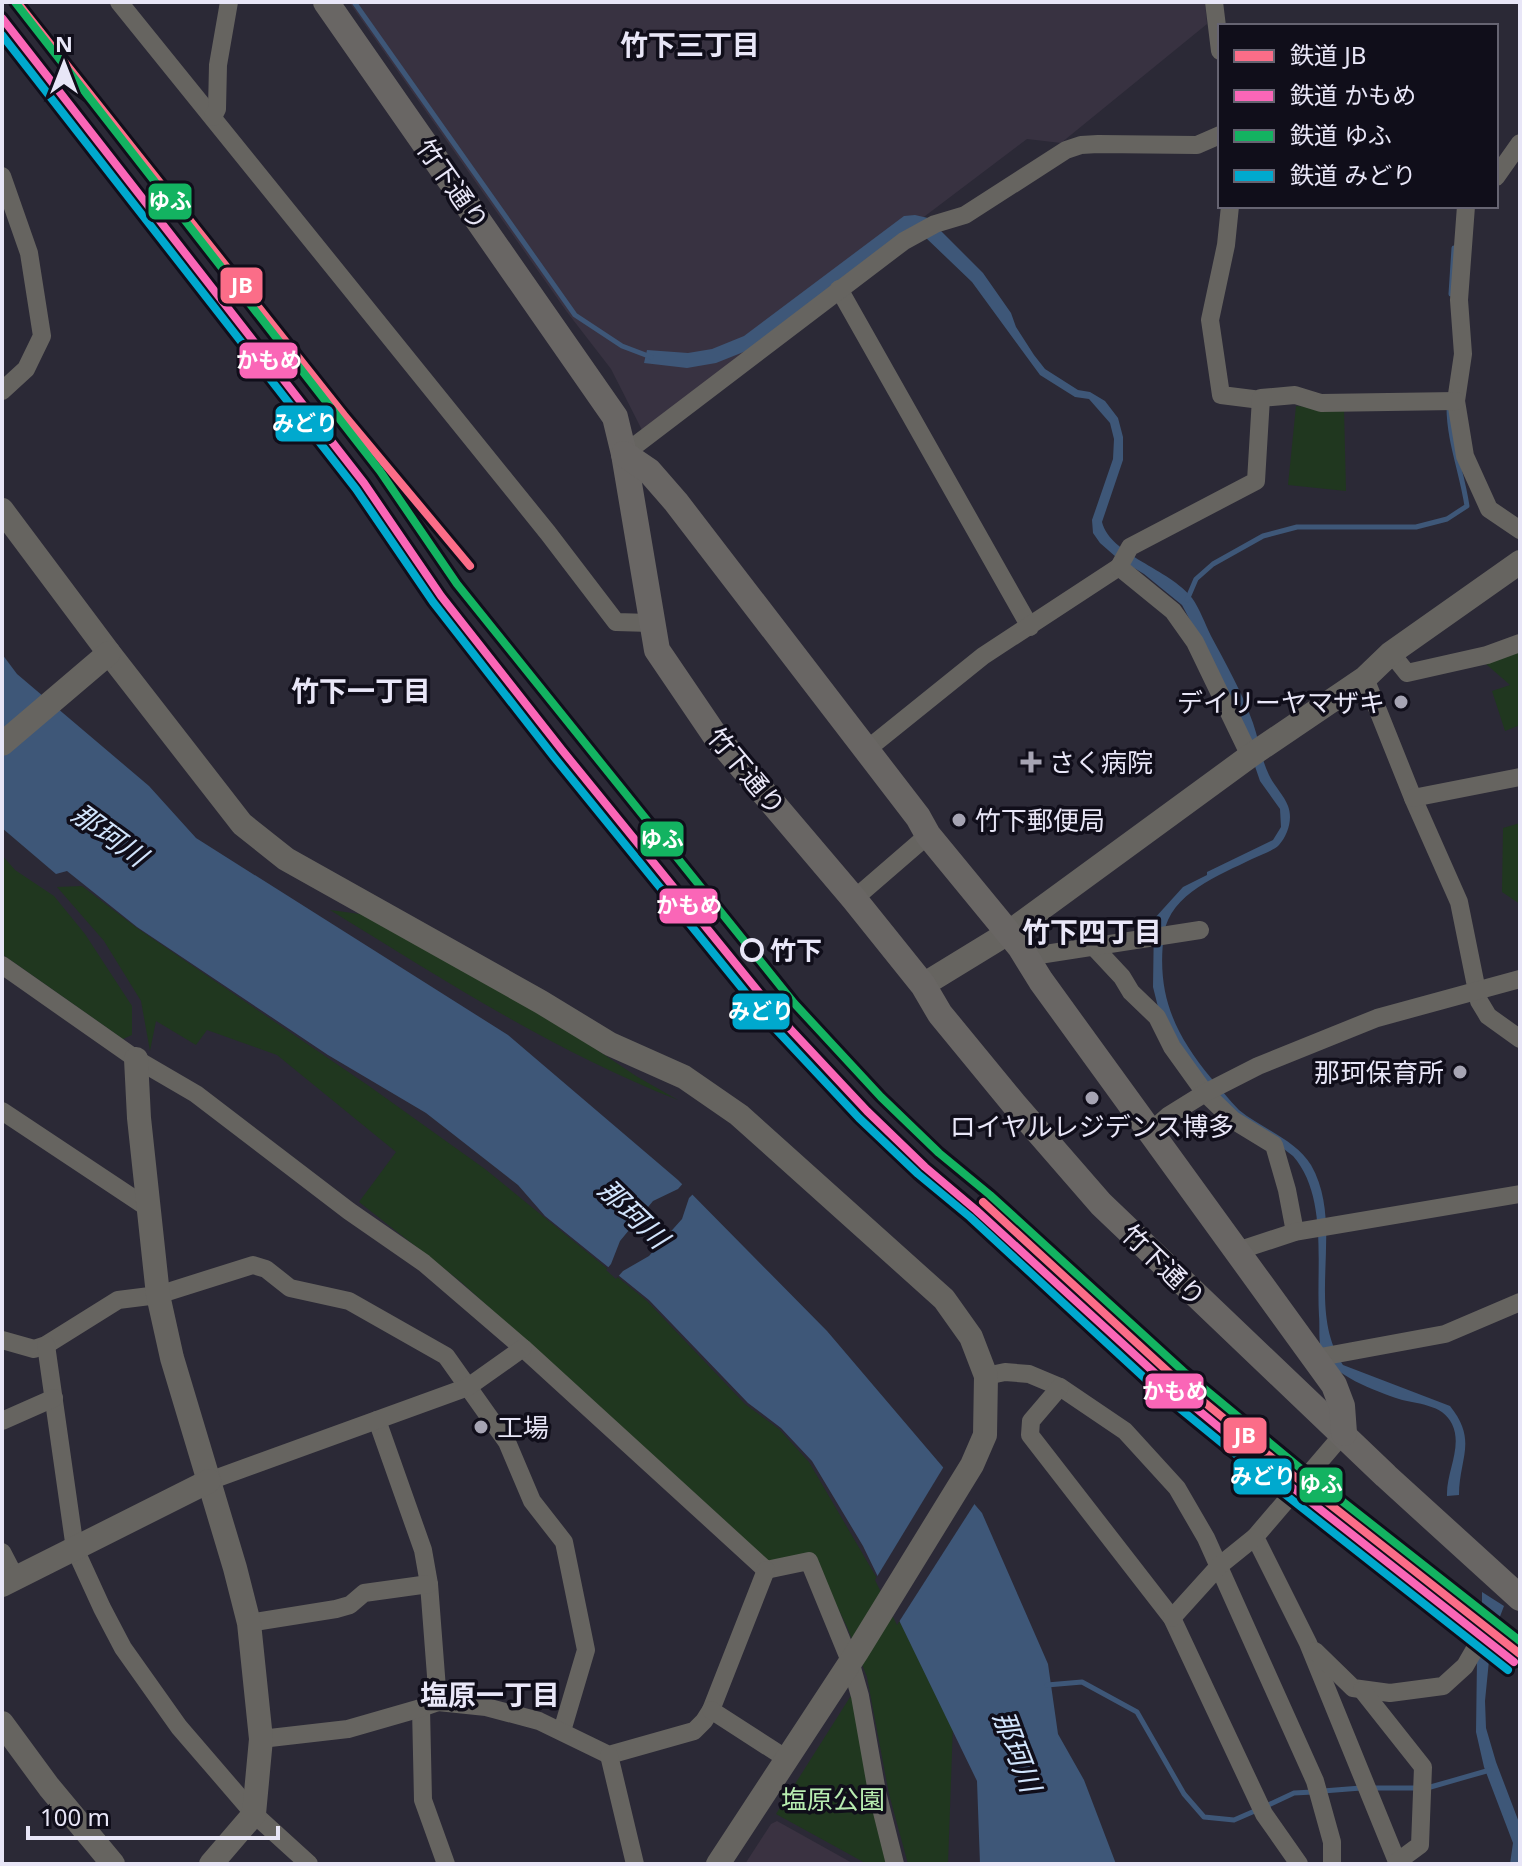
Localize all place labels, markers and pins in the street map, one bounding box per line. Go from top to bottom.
place label: デイリーヤマザキ [1177,684,1385,720]
marker: デイリーヤマザキ [1392,693,1410,711]
place label: さく病院 [1049,744,1153,780]
marker: さく病院 [1020,751,1042,773]
place label: 竹下郵便局 [975,802,1105,838]
marker: 竹下郵便局 [950,811,968,829]
place label: 竹下 [770,932,822,968]
marker: 竹下 [741,939,763,961]
place label: 那珂保育所 [1314,1054,1444,1090]
marker: 那珂保育所 [1451,1063,1469,1081]
marker: ロイヤルレジデンス博多 [1083,1089,1101,1107]
place label: ロイヤルレジデンス博多 [950,1108,1234,1144]
place label: 工場 [497,1409,549,1445]
marker: 工場 [472,1418,490,1436]

